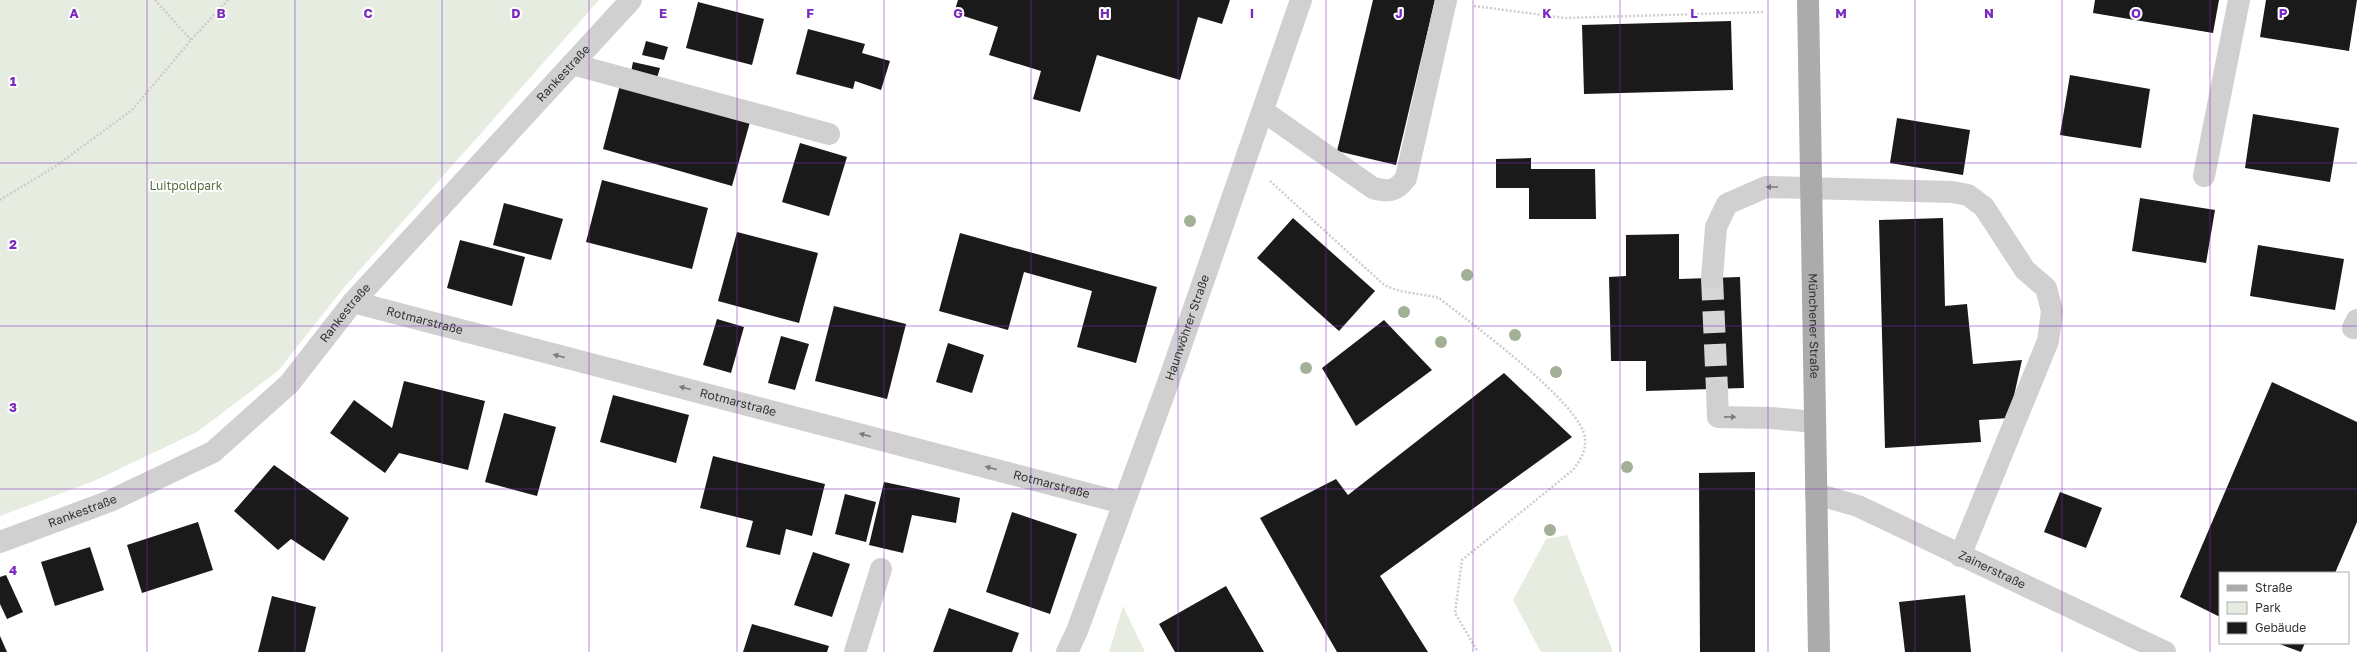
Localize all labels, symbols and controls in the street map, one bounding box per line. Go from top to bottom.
text: A [69,5,79,21]
text: B [216,5,226,21]
text: C [363,5,373,21]
text: D [511,5,521,21]
text: E [659,5,667,21]
text: F [806,5,814,21]
text: G [953,5,963,21]
text: H [1100,5,1110,21]
text: I [1250,5,1254,21]
text: J [1395,5,1403,21]
text: K [1542,5,1552,21]
text: L [1690,5,1698,21]
text: M [1835,5,1847,21]
text: N [1984,5,1994,21]
text: O [2131,5,2141,21]
text: P [2279,5,2288,21]
street label: Rankestraße [533,42,593,105]
text: 1 [10,73,17,89]
park label: Luitpoldpark [149,178,223,193]
one-way arrow [1765,184,1778,190]
text: 2 [9,236,17,252]
street label: Haunwöhrer Straße [1161,272,1212,383]
street label: Münchener Straße [1806,273,1822,379]
street label: Rankestraße [316,280,374,345]
street label: Rotmarstraße [385,303,465,337]
one-way arrow [553,352,565,358]
one-way arrow [679,385,691,391]
street label: Rotmarstraße [698,385,778,419]
text: 3 [9,399,17,415]
one-way arrow [1724,414,1737,420]
one-way arrow [859,432,871,438]
one-way arrow [984,464,997,470]
street label: Rotmarstraße [1012,467,1092,501]
street label: Rankestraße [46,491,119,530]
street label: Zainerstraße [1956,547,2028,592]
text: 4 [9,562,17,578]
legend [2219,572,2349,644]
text: Straße [2255,580,2293,595]
text: Park [2255,600,2281,615]
text: Gebäude [2255,620,2306,635]

